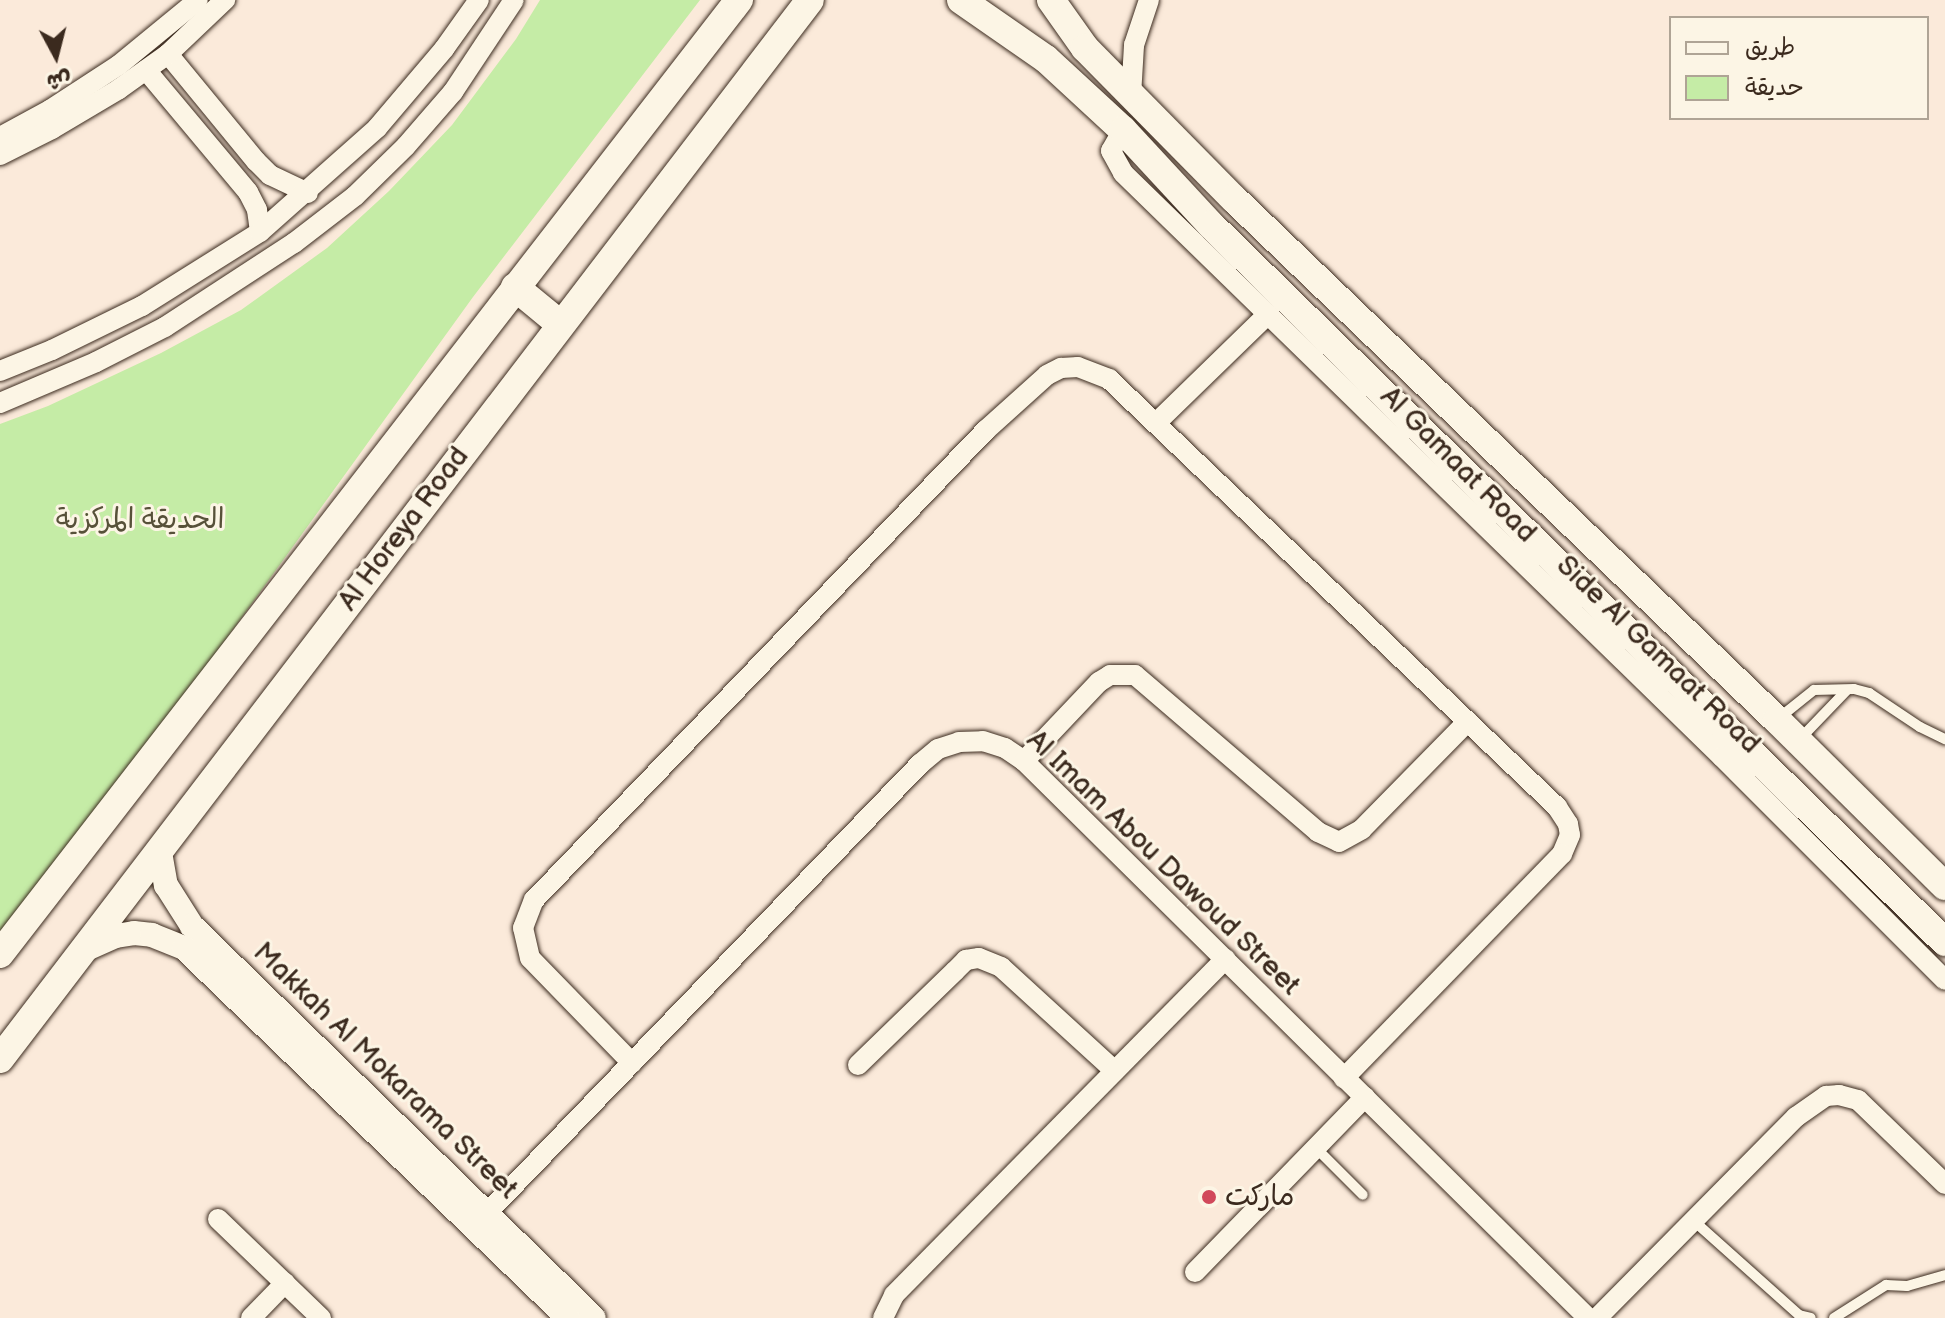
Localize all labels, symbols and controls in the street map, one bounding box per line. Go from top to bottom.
north arrow [16,16,96,96]
legend [1669,16,1929,120]
text: طريق [1745,33,1795,62]
text: ش [45,65,73,95]
text: حديقة [1745,73,1804,102]
street label: Al Gamaat Road [1373,380,1543,550]
street label: Al Horeya Road [332,441,476,617]
park label: الحديقة المركزية [56,503,224,537]
street label: Side Al Gamaat Road [1549,549,1767,761]
street label: Al Imam Abou Dawoud Street [1019,723,1307,1003]
street label: Makkah Al Mokarama Street [246,936,524,1206]
place label: ماركت [1225,1180,1294,1214]
marker: ماركت [1200,1188,1218,1206]

